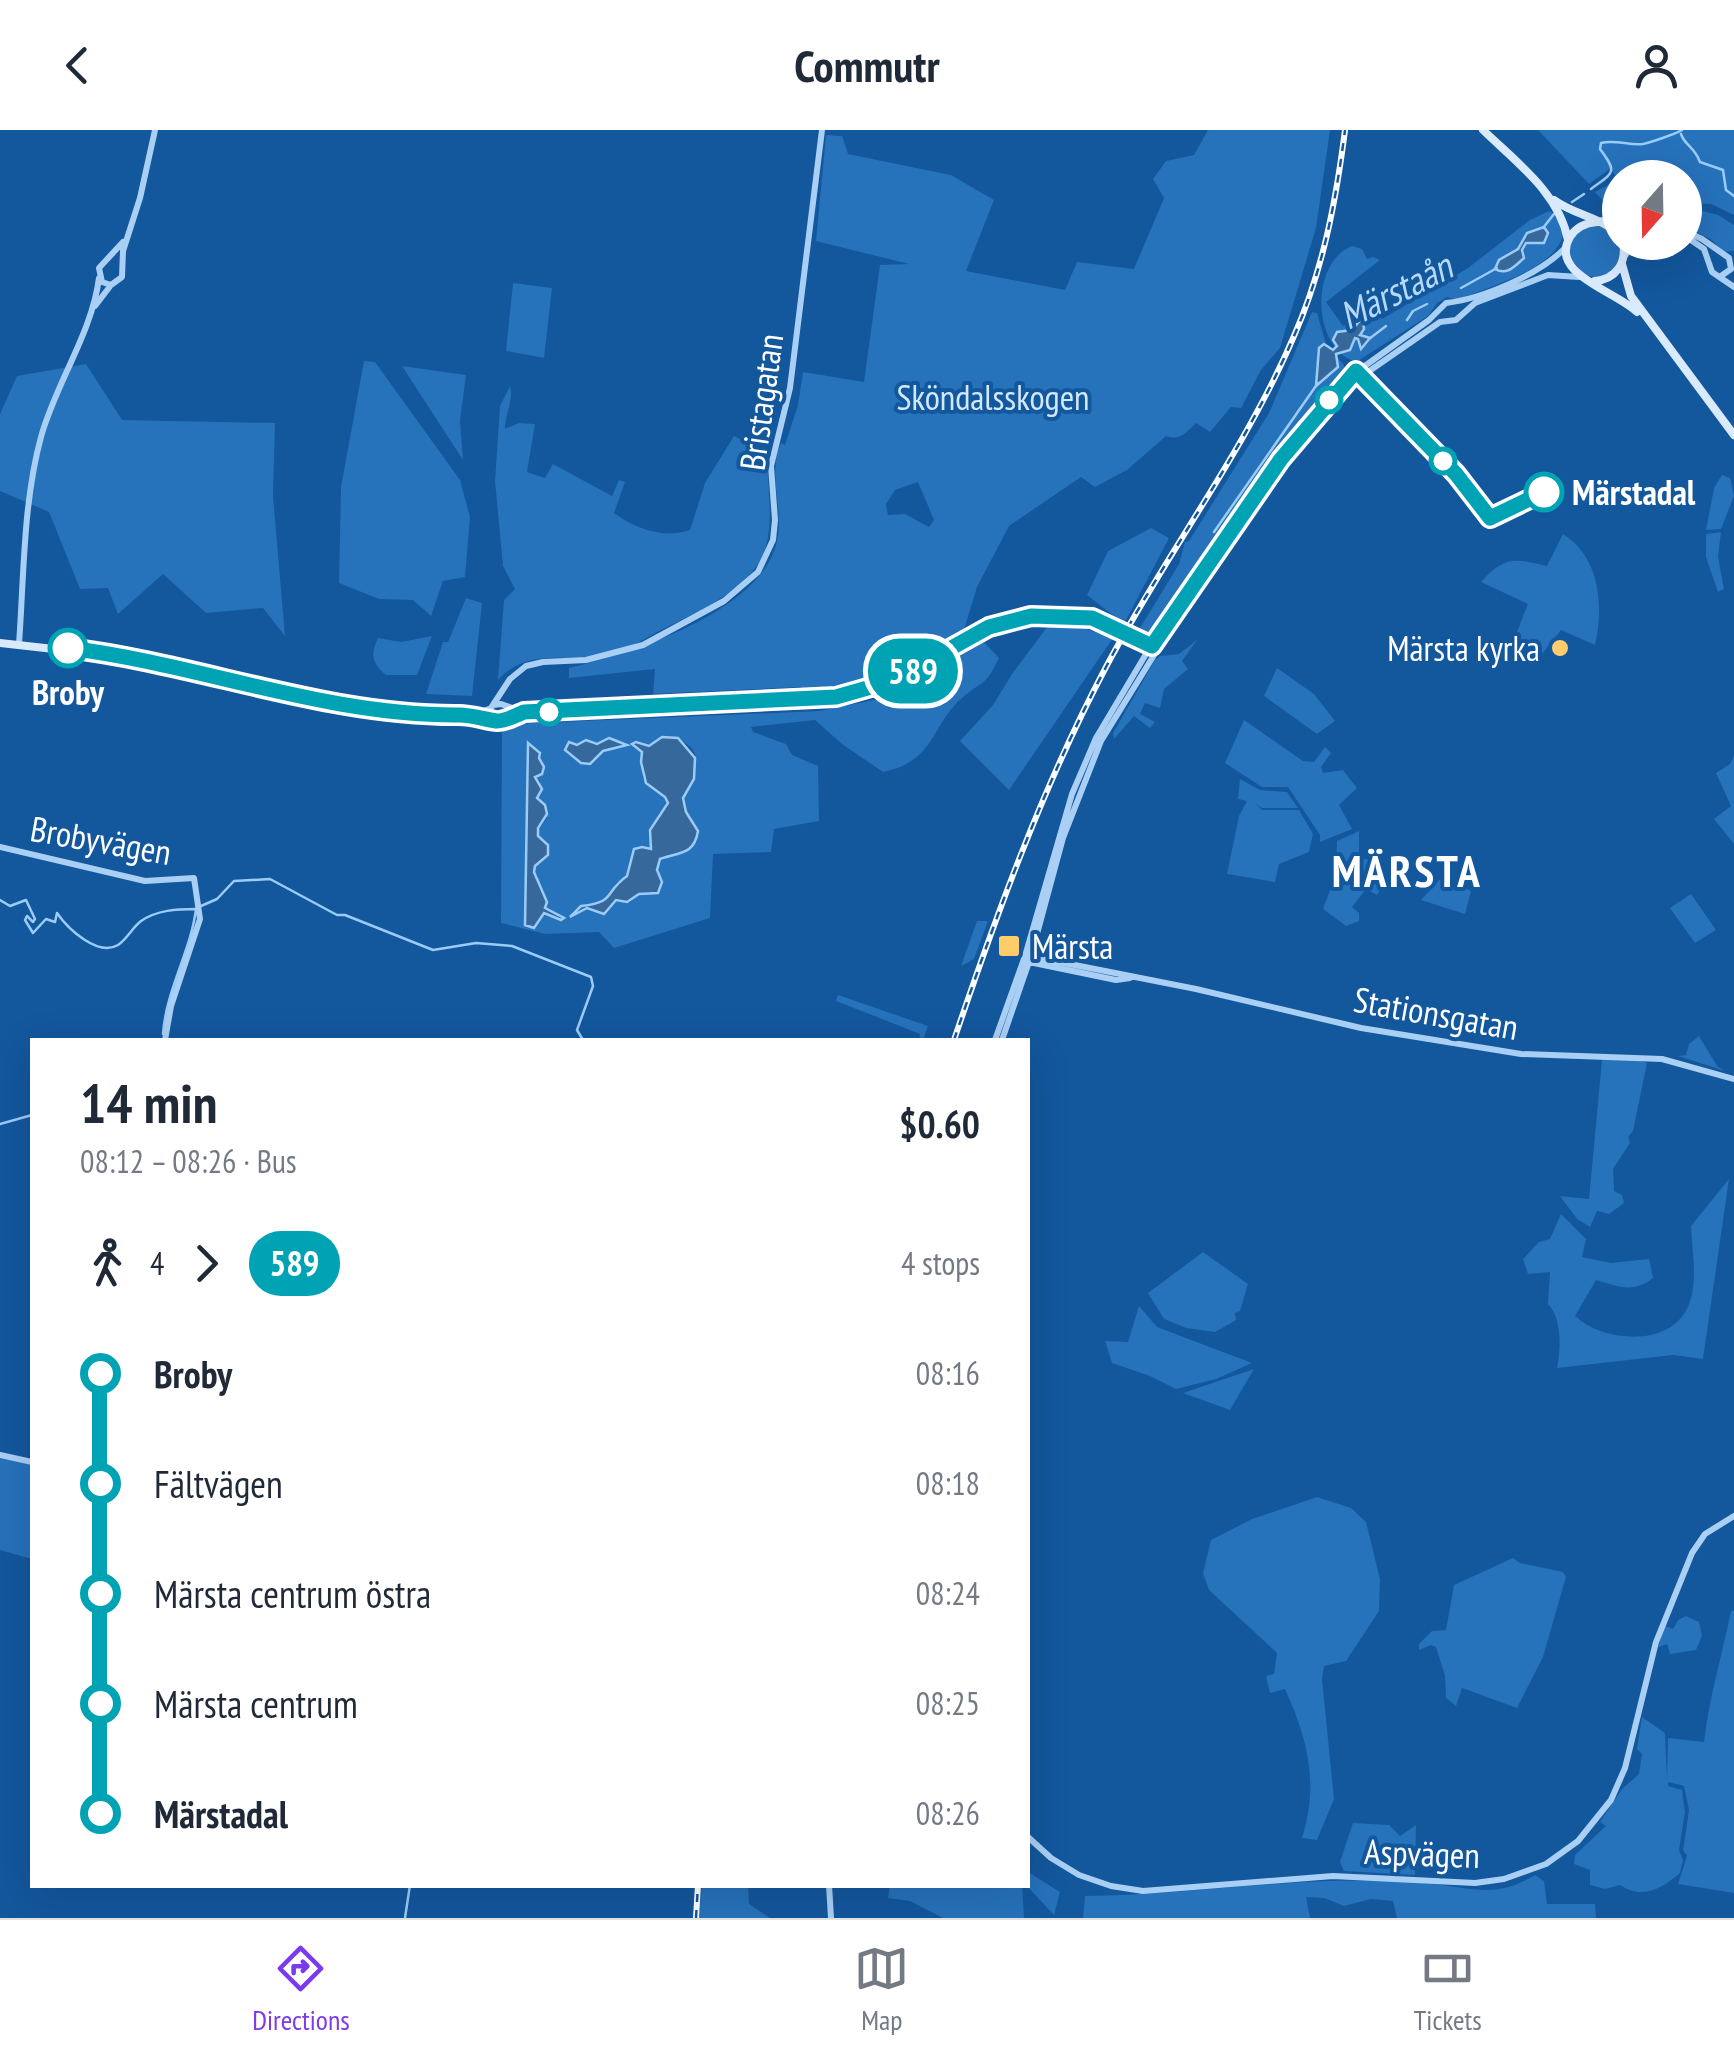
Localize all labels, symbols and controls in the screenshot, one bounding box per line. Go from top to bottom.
text: Commutr [794,36,940,94]
icon: back [50,38,105,93]
icon: person [1629,38,1684,93]
north arrow [1602,160,1702,260]
map controls [1602,160,1702,260]
water label: Märstaån [1330,240,1462,339]
street label: Bristagatan [729,331,793,473]
park label: Sköndalsskogen [897,374,1089,420]
unlabelled marker [1316,387,1342,413]
unlabelled marker [1430,448,1456,474]
place label: Märstadal [1572,469,1696,515]
marker: Märstadal [1525,473,1563,511]
place label: Märsta kyrka [1387,625,1540,671]
marker: Broby [49,629,87,667]
marker: Märsta kyrka [1549,637,1571,659]
line badge: 589 [856,638,970,704]
text: 589 [888,648,938,694]
place label: Broby [32,669,105,715]
unlabelled marker [536,699,562,725]
street label: Brobyvägen [27,805,175,875]
district label: MÄRSTA [1332,841,1482,899]
place label: Märsta [1032,923,1113,969]
marker: Märsta [996,933,1022,959]
street label: Stationsgatan [1350,976,1522,1050]
text: 14 min [80,1067,217,1138]
text: $0.60 [899,1099,980,1148]
text: 08:12 – 08:26 · Bus [80,1140,297,1182]
icon: walk [80,1236,135,1291]
icon: forward [179,1236,234,1291]
text: 589 [269,1240,320,1286]
text: 4 [150,1242,164,1284]
text: 4 stops [901,1242,980,1284]
text: Broby [154,1349,232,1398]
text: 08:16 [916,1352,980,1394]
text: Fältvägen [154,1459,283,1508]
text: 08:18 [916,1462,980,1504]
text: Märsta centrum östra [154,1569,431,1618]
text: 08:24 [916,1572,980,1614]
text: Märsta centrum [154,1679,358,1728]
text: 08:25 [916,1682,980,1724]
text: Märstadal [154,1789,288,1838]
text: 08:26 [916,1792,980,1834]
street label: Aspvägen [1363,1828,1481,1878]
tab: Directions [252,1941,350,2038]
tab: Map [854,1941,909,2038]
tab: Tickets [1414,1941,1482,2038]

